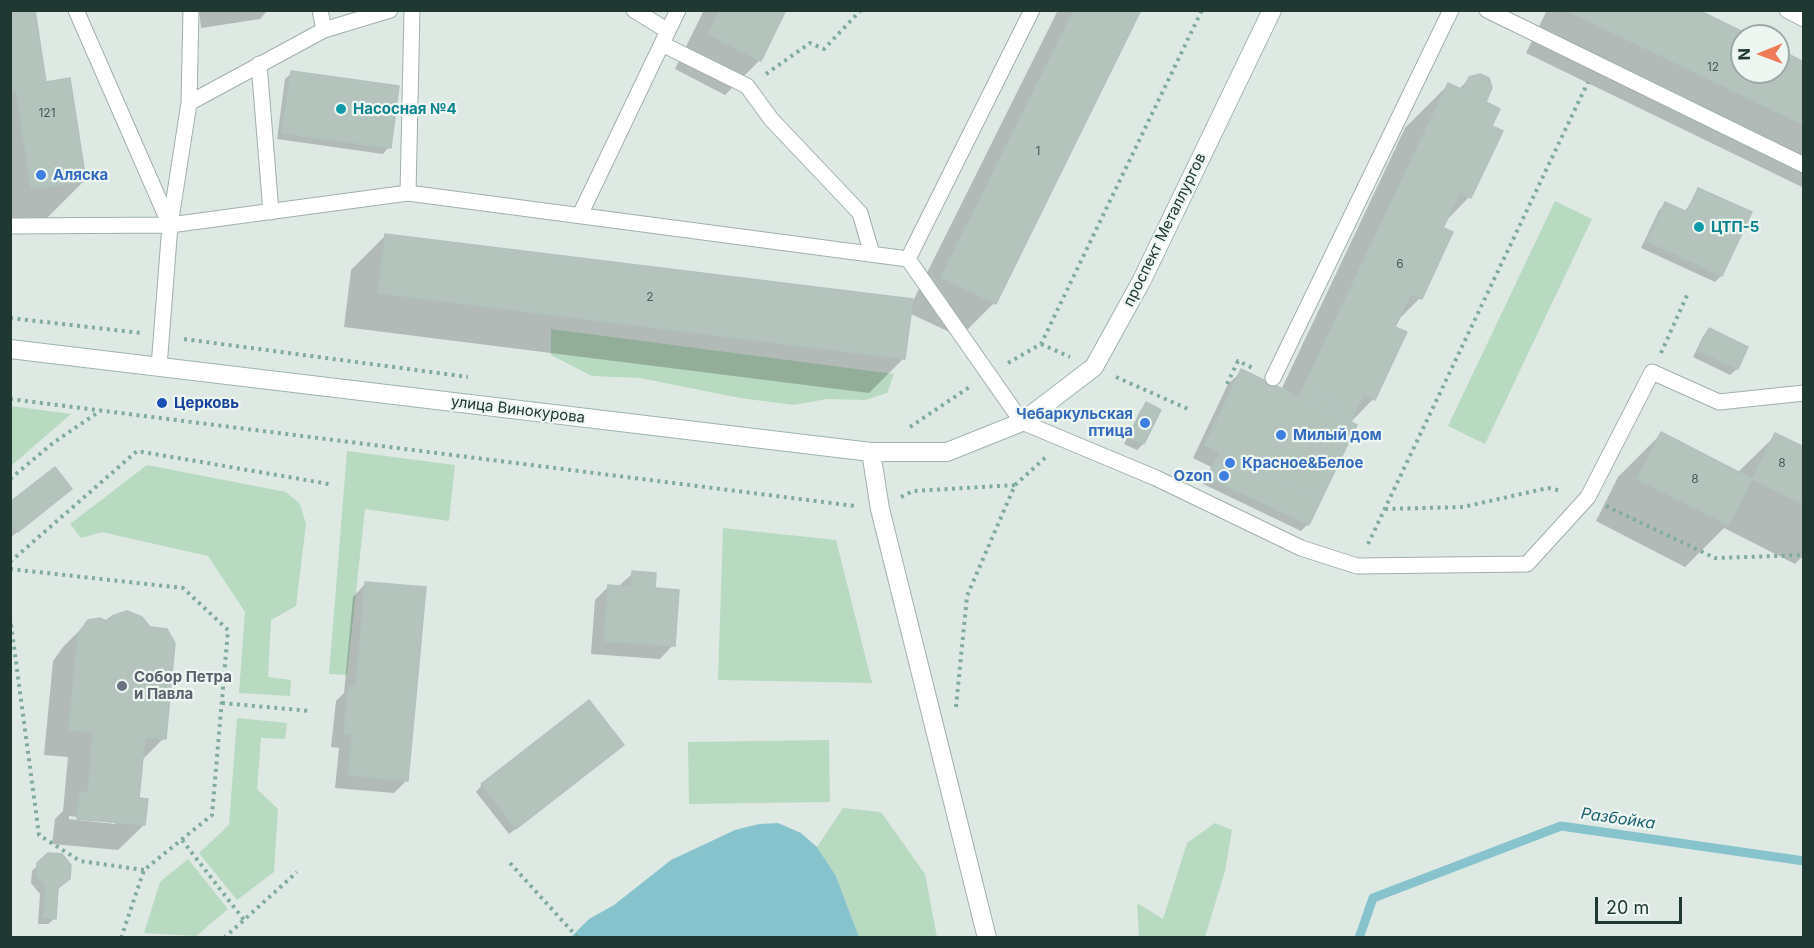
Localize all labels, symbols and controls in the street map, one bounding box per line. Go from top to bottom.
north arrow [1730,24,1790,84]
text: N [1734,48,1754,61]
house number: 12 [1707,60,1719,74]
place label: Насосная №4 [353,100,457,118]
marker: Насосная №4 [334,102,348,116]
house number: 121 [38,106,56,120]
house number: 1 [1036,144,1040,158]
street label: проспект Металлургов [1120,150,1210,310]
place label: Аляска [53,166,108,184]
marker: Аляска [34,168,48,182]
place label: ЦТП-5 [1711,218,1759,236]
marker: ЦТП-5 [1692,220,1706,234]
house number: 6 [1396,257,1404,271]
house number: 2 [646,290,654,304]
street label: улица Винокурова [450,393,586,427]
place label: Церковь [174,394,239,412]
marker: Церковь [155,396,169,410]
place label: Чебаркульская птица [1016,405,1133,440]
marker: Чебаркульская птица [1138,416,1152,430]
place label: Милый дом [1293,426,1382,444]
marker: Милый дом [1274,428,1288,442]
place label: Красное&Белое [1242,454,1363,472]
marker: Красное&Белое [1223,456,1237,470]
house number: 8 [1778,456,1786,470]
place label: Ozon [1174,467,1212,485]
marker: Ozon [1217,469,1231,483]
house number: 8 [1691,472,1699,486]
place label: Собор Петра и Павла [134,668,232,703]
marker: Собор Петра и Павла [115,679,129,693]
water label: Разбойка [1580,804,1656,834]
scale bar [1598,885,1685,923]
text: 20 m [1606,897,1649,918]

